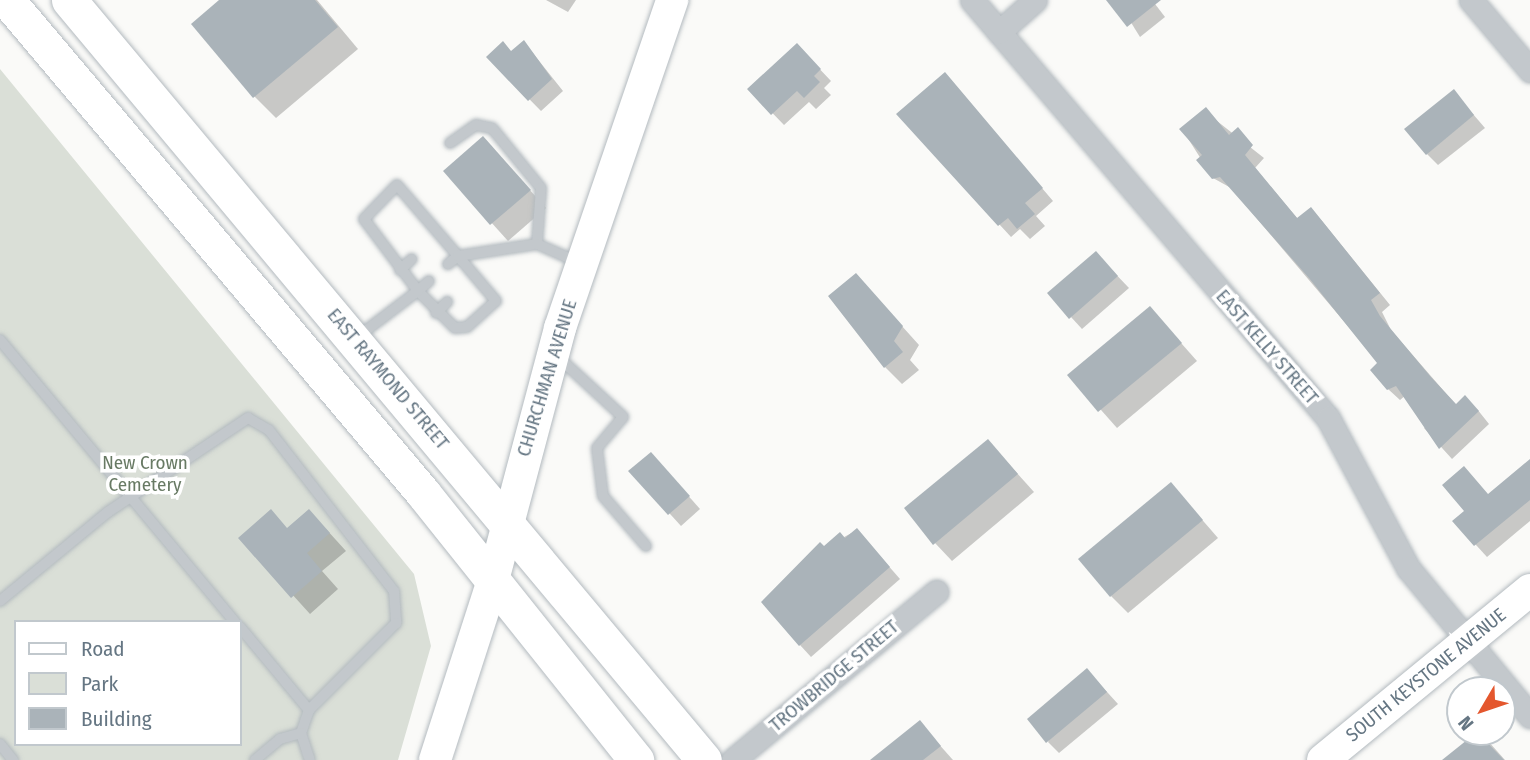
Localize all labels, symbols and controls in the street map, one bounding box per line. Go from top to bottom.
street label: EAST KELLY STREET [1211,285,1323,409]
street label: CHURCHMAN AVENUE [512,297,582,459]
street label: EAST RAYMOND STREET [322,304,454,454]
park label: New Crown Cemetery [102,452,188,496]
street label: SOUTH KEYSTONE AVENUE [1341,603,1511,747]
street label: TROWBRIDGE STREET [765,616,903,736]
legend [14,620,242,746]
text: Road [81,636,125,662]
text: Park [81,671,118,697]
north arrow [1446,676,1516,746]
text: Building [81,706,152,732]

